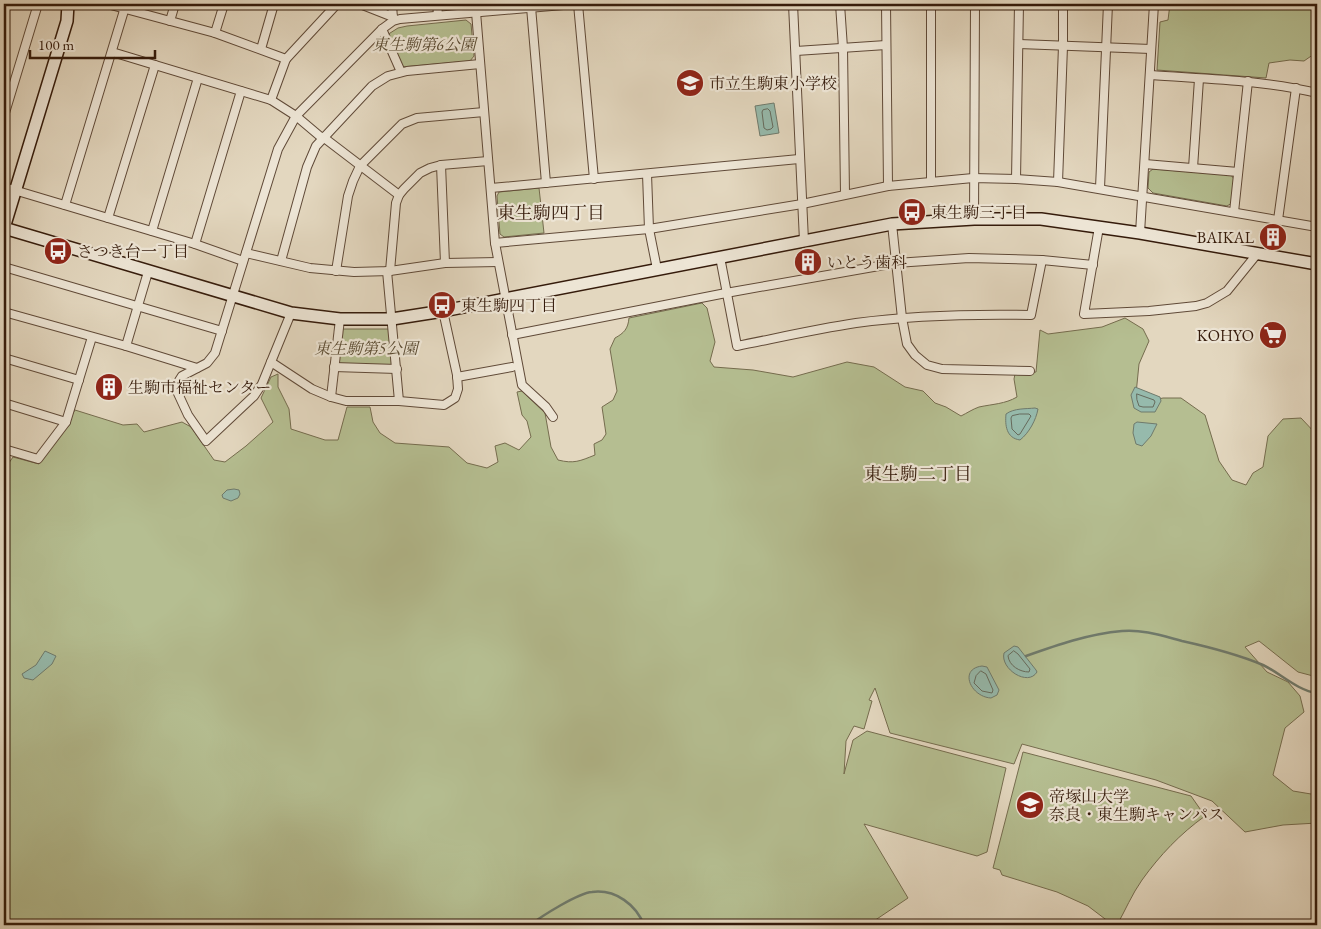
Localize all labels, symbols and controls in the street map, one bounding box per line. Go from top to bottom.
scale bar [30,28,155,60]
park label: 東生駒第6公園 [372,34,479,55]
text: 100 m [38,35,75,54]
school or university icon: 市立生駒東小学校 [675,68,705,98]
place label: 市立生駒東小学校 [709,73,837,94]
bus stop icon: 東生駒三丁目 [897,197,927,227]
district label: 東生駒四丁目 [497,201,605,224]
place label: 東生駒三丁目 [931,202,1027,223]
building icon: BAIKAL [1258,222,1288,252]
place label: BAIKAL [1197,227,1255,248]
bus stop icon: さつき台一丁目 [43,236,73,266]
place label: さつき台一丁目 [77,241,189,262]
building icon: いとう歯科 [793,247,823,277]
place label: いとう歯科 [827,252,907,273]
bus stop icon: 東生駒四丁目 [427,290,457,320]
place label: 東生駒四丁目 [461,295,557,316]
supermarket icon: KOHYO [1258,320,1288,350]
place label: KOHYO [1197,325,1254,346]
park label: 東生駒第5公園 [314,338,421,359]
building icon: 生駒市福祉センター [94,372,124,402]
place label: 生駒市福祉センター [128,377,271,398]
district label: 東生駒二丁目 [864,462,972,485]
place label: 帝塚山大学 奈良・東生駒キャンパス [1049,786,1224,825]
school or university icon: 帝塚山大学 奈良・東生駒キャンパス [1015,790,1045,820]

